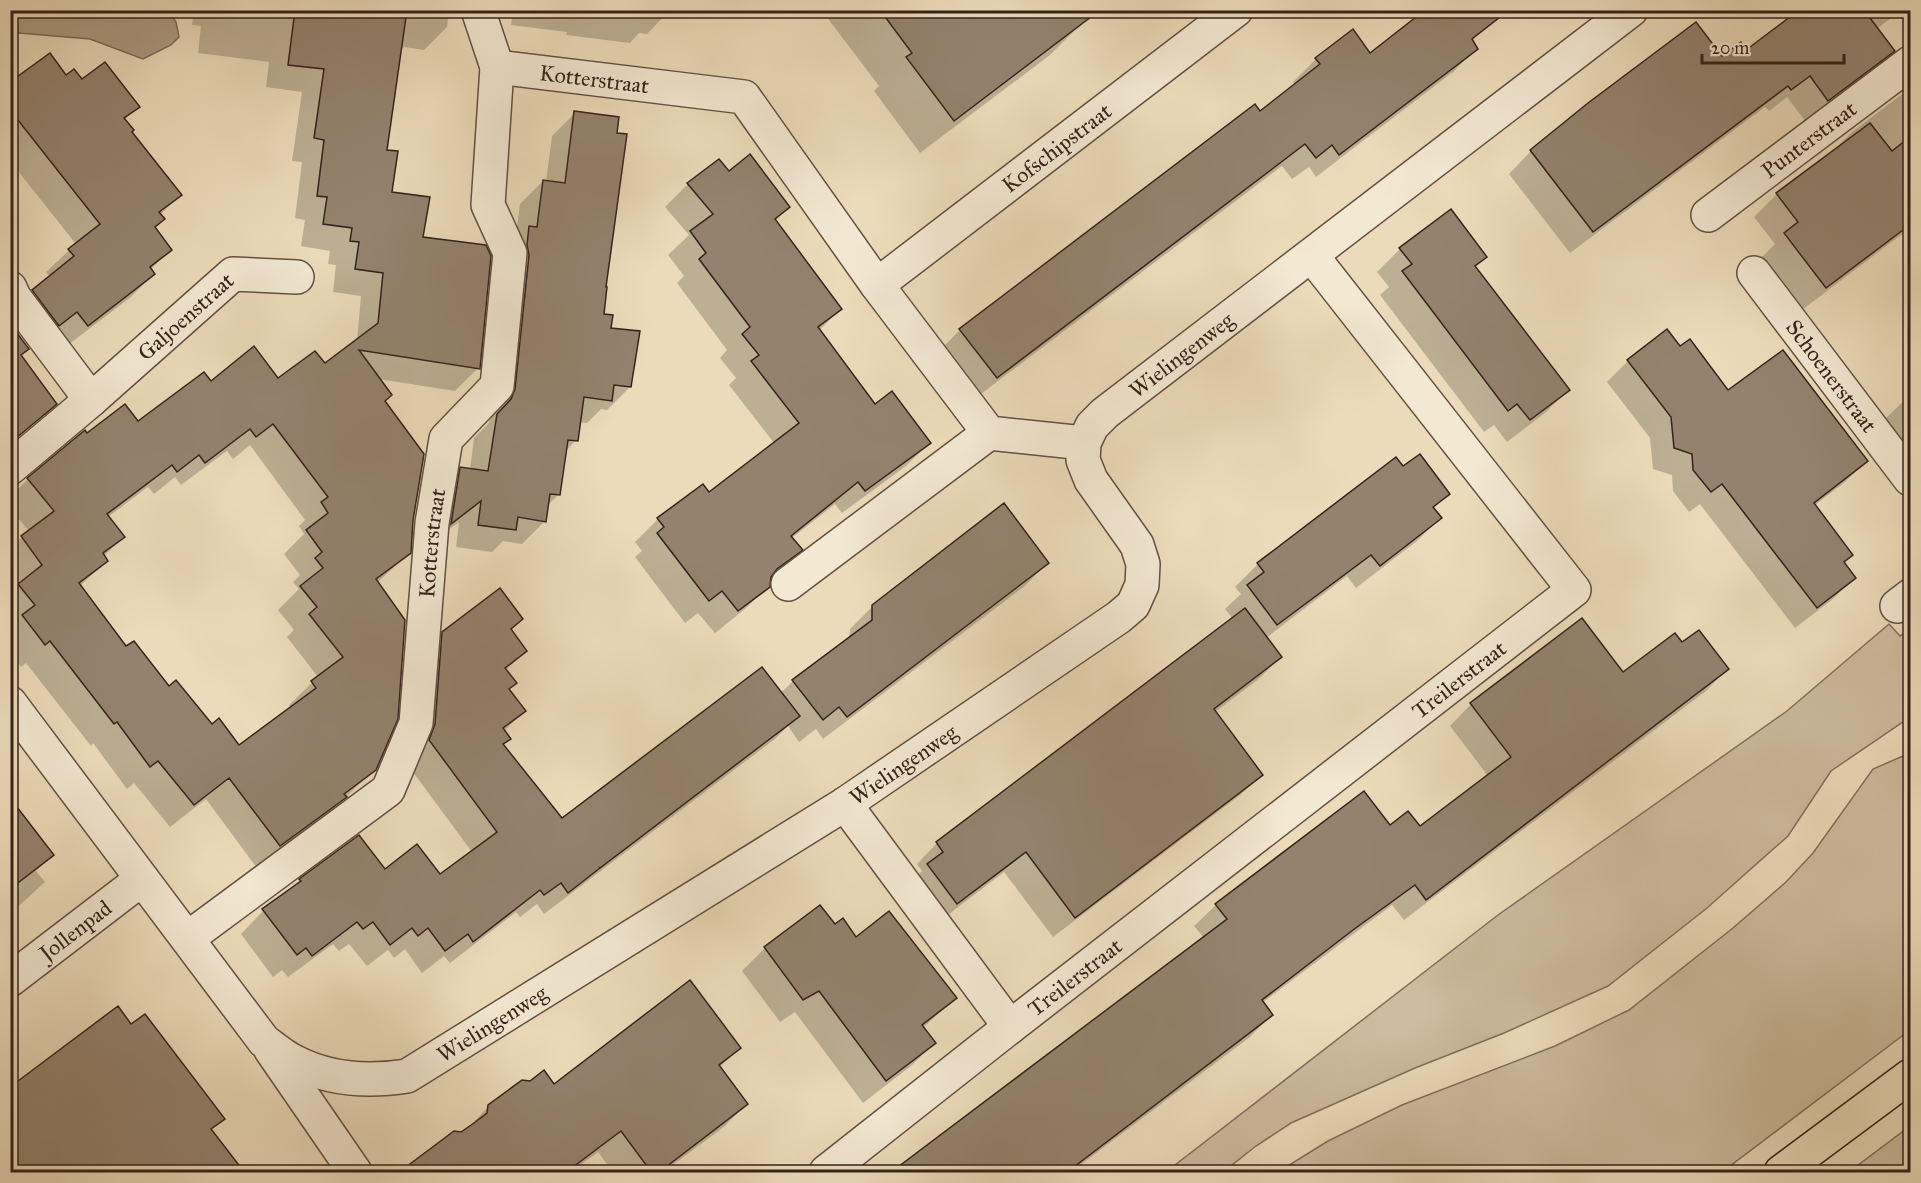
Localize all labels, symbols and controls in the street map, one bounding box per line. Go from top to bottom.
scale bar [1702,27,1844,65]
text: 20 m [1711,37,1749,59]
street label: Kotterstraat [538,59,651,99]
street label: Punterstraat [1756,95,1862,184]
street label: Kofschipstraat [997,97,1117,199]
street label: Galjoenstraat [132,267,240,366]
street label: Wielingenweg [1124,306,1240,404]
street label: Schoenerstraat [1780,314,1883,438]
street label: Kotterstraat [413,486,452,599]
street label: Treilerstraat [1407,635,1512,725]
street label: Wielingenweg [844,718,963,811]
street label: Jollenpad [32,894,117,968]
street label: Treilerstraat [1023,932,1127,1022]
street label: Wielingenweg [432,979,553,1068]

